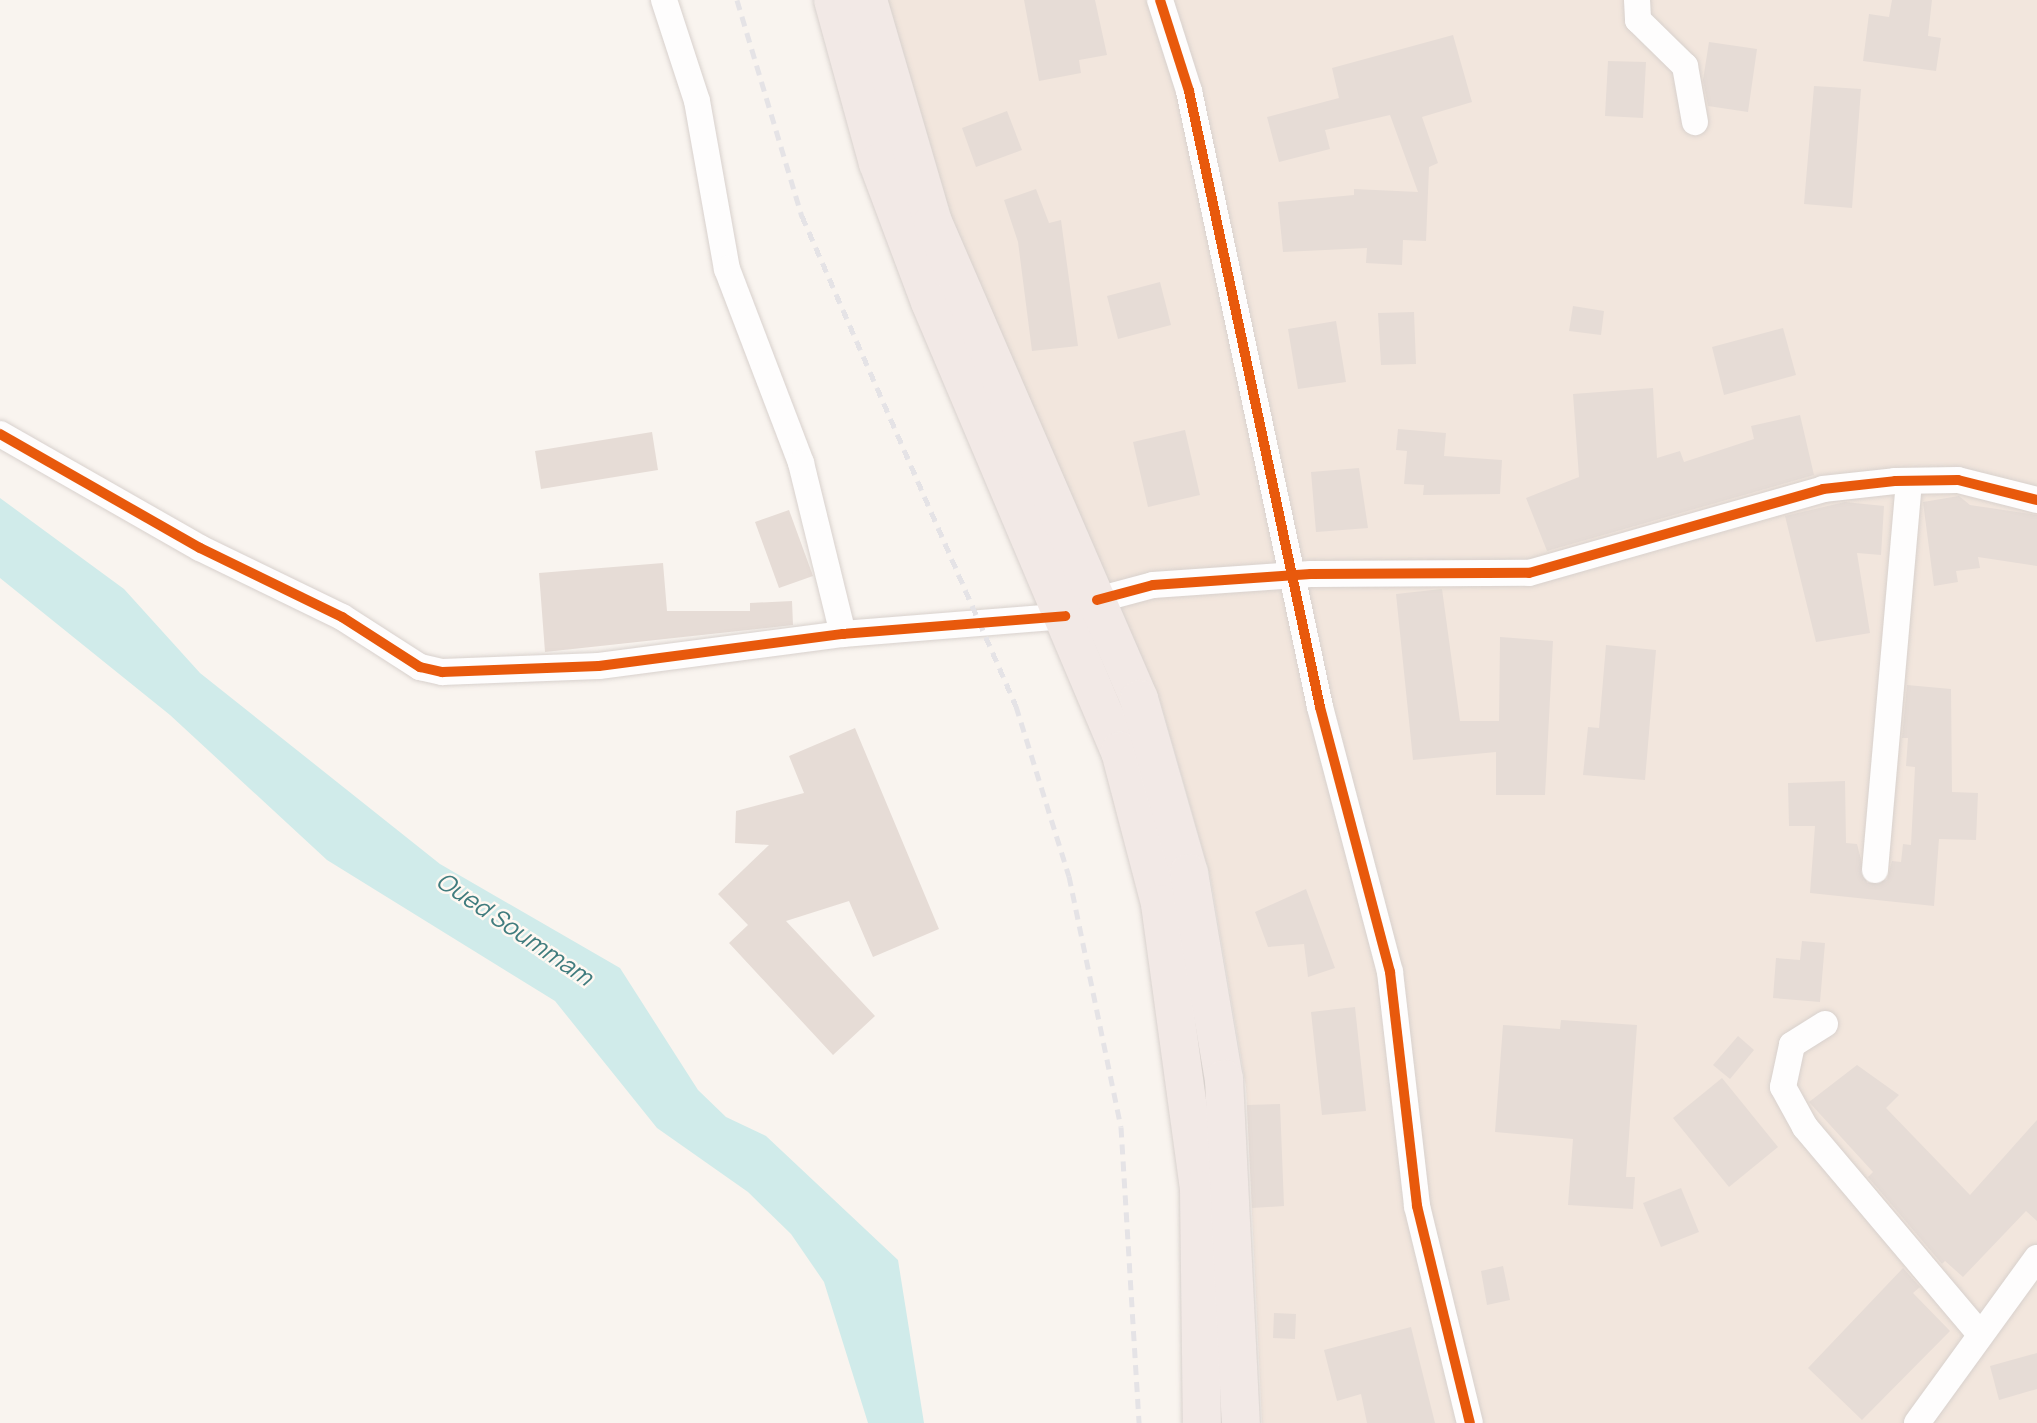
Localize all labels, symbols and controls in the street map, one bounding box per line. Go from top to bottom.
water label: Oued Soummam [431,865,599,991]

